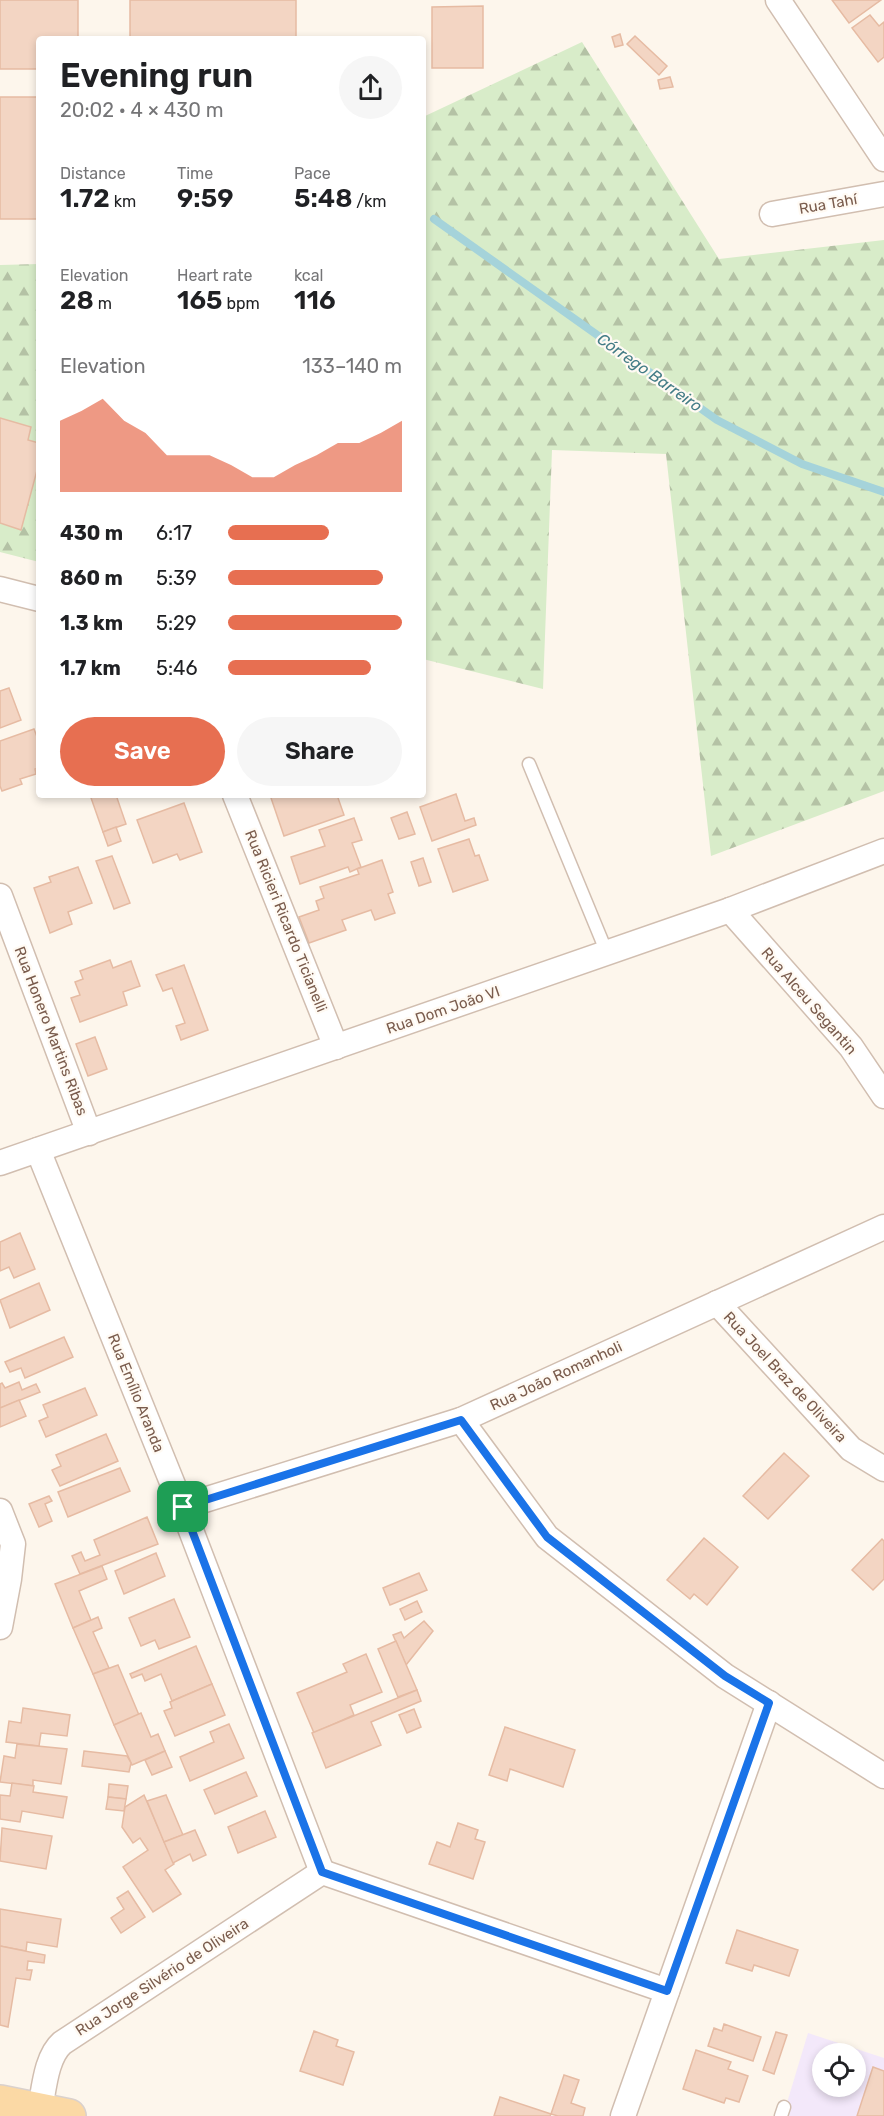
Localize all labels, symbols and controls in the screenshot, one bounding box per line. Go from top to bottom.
text: Evening run [60,56,253,95]
button: share [339,56,402,119]
text: 20:02 · 4 × 430 m [60,98,224,122]
text: Distance [60,164,126,183]
text: Time [177,164,213,183]
text: Pace [294,164,331,183]
text: 1.72 [60,183,110,214]
text: 9:59 [177,183,234,214]
text: 5:48 [294,183,352,214]
street label: Rua Tahí [797,190,860,218]
text: km [110,192,136,211]
text: /km [352,192,387,211]
text: Elevation [60,266,129,285]
text: Heart rate [177,266,252,285]
text: kcal [294,266,323,285]
text: 28 [60,285,94,316]
text: 165 [177,285,222,316]
text: 116 [294,285,336,316]
text: m [94,294,112,313]
text: bpm [222,294,260,313]
water label: Córrego Barreiro [594,329,706,416]
text: Elevation [60,354,146,378]
text: 133–140 m [302,354,402,378]
text: 430 m [60,521,123,545]
text: 6:17 [156,521,192,545]
text: 860 m [60,566,123,590]
text: 5:39 [156,566,197,590]
text: 1.3 km [60,611,123,635]
text: 5:29 [156,611,197,635]
text: 1.7 km [60,656,121,680]
text: 5:46 [156,656,197,680]
button: Save [60,717,225,786]
button: Share [237,717,402,786]
street label: Rua Ricieri Ricardo Ticianelli [241,827,331,1015]
street label: Rua Honero Martins Ribas [10,944,92,1118]
street label: Rua Alceu Segantin [758,944,860,1058]
street label: Rua Dom João VI [384,982,502,1038]
street label: Rua Joel Braz de Oliveira [720,1308,850,1446]
street label: Rua Emílio Aranda [104,1331,168,1455]
street label: Rua João Romanholi [487,1338,625,1414]
pin [157,1481,208,1532]
icon: arrive [166,1490,199,1523]
street label: Rua Jorge Silvério de Oliveira [72,1914,252,2040]
map controls [812,2043,866,2097]
button: locate [812,2043,866,2097]

